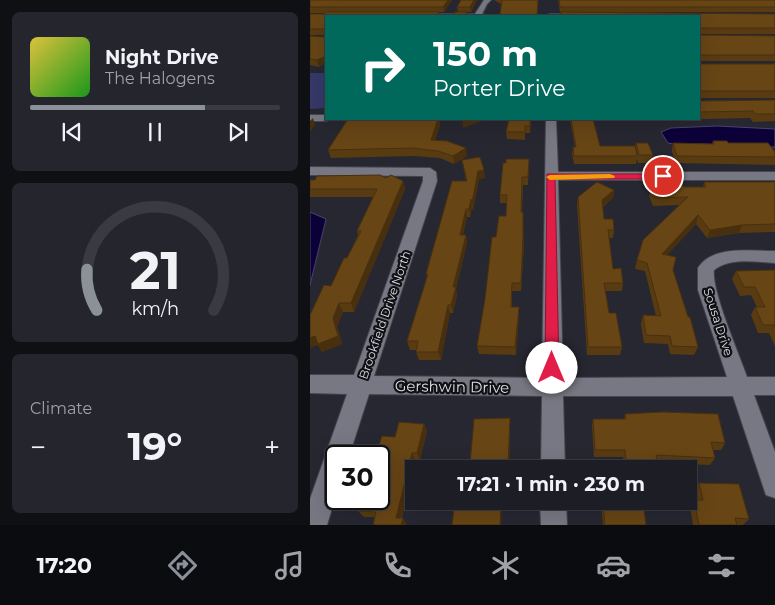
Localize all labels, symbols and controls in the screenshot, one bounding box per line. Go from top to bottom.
text: 150 m [433,32,538,75]
icon: right [350,35,415,100]
text: Night Drive [105,46,219,69]
text: The Halogens [105,69,215,88]
text: Porter Drive [433,75,565,102]
icon: previous [58,118,86,146]
icon: pause [141,118,169,146]
icon: next [224,118,252,146]
pin [642,155,684,197]
icon: arrive [649,162,677,190]
text: 21 [129,239,181,302]
street label: Brookfield Drive North [355,249,414,381]
street label: Sousa Drive [700,286,736,358]
text: km/h [131,298,179,319]
position arrow [525,341,577,393]
street label: Gershwin Drive [395,376,509,397]
text: Climate [30,399,92,418]
text: 19° [128,423,183,470]
text: − [30,430,46,464]
text: + [264,430,280,464]
speed limit sign: 30 [325,445,390,510]
text: 17:21 · 1 min · 230 m [457,473,645,496]
icon: directions [165,548,200,583]
icon: music [272,548,307,583]
icon: phone [380,548,415,583]
icon: climate [488,548,523,583]
icon: car [596,548,631,583]
icon: filters [704,548,739,583]
text: 17:20 [36,552,92,579]

